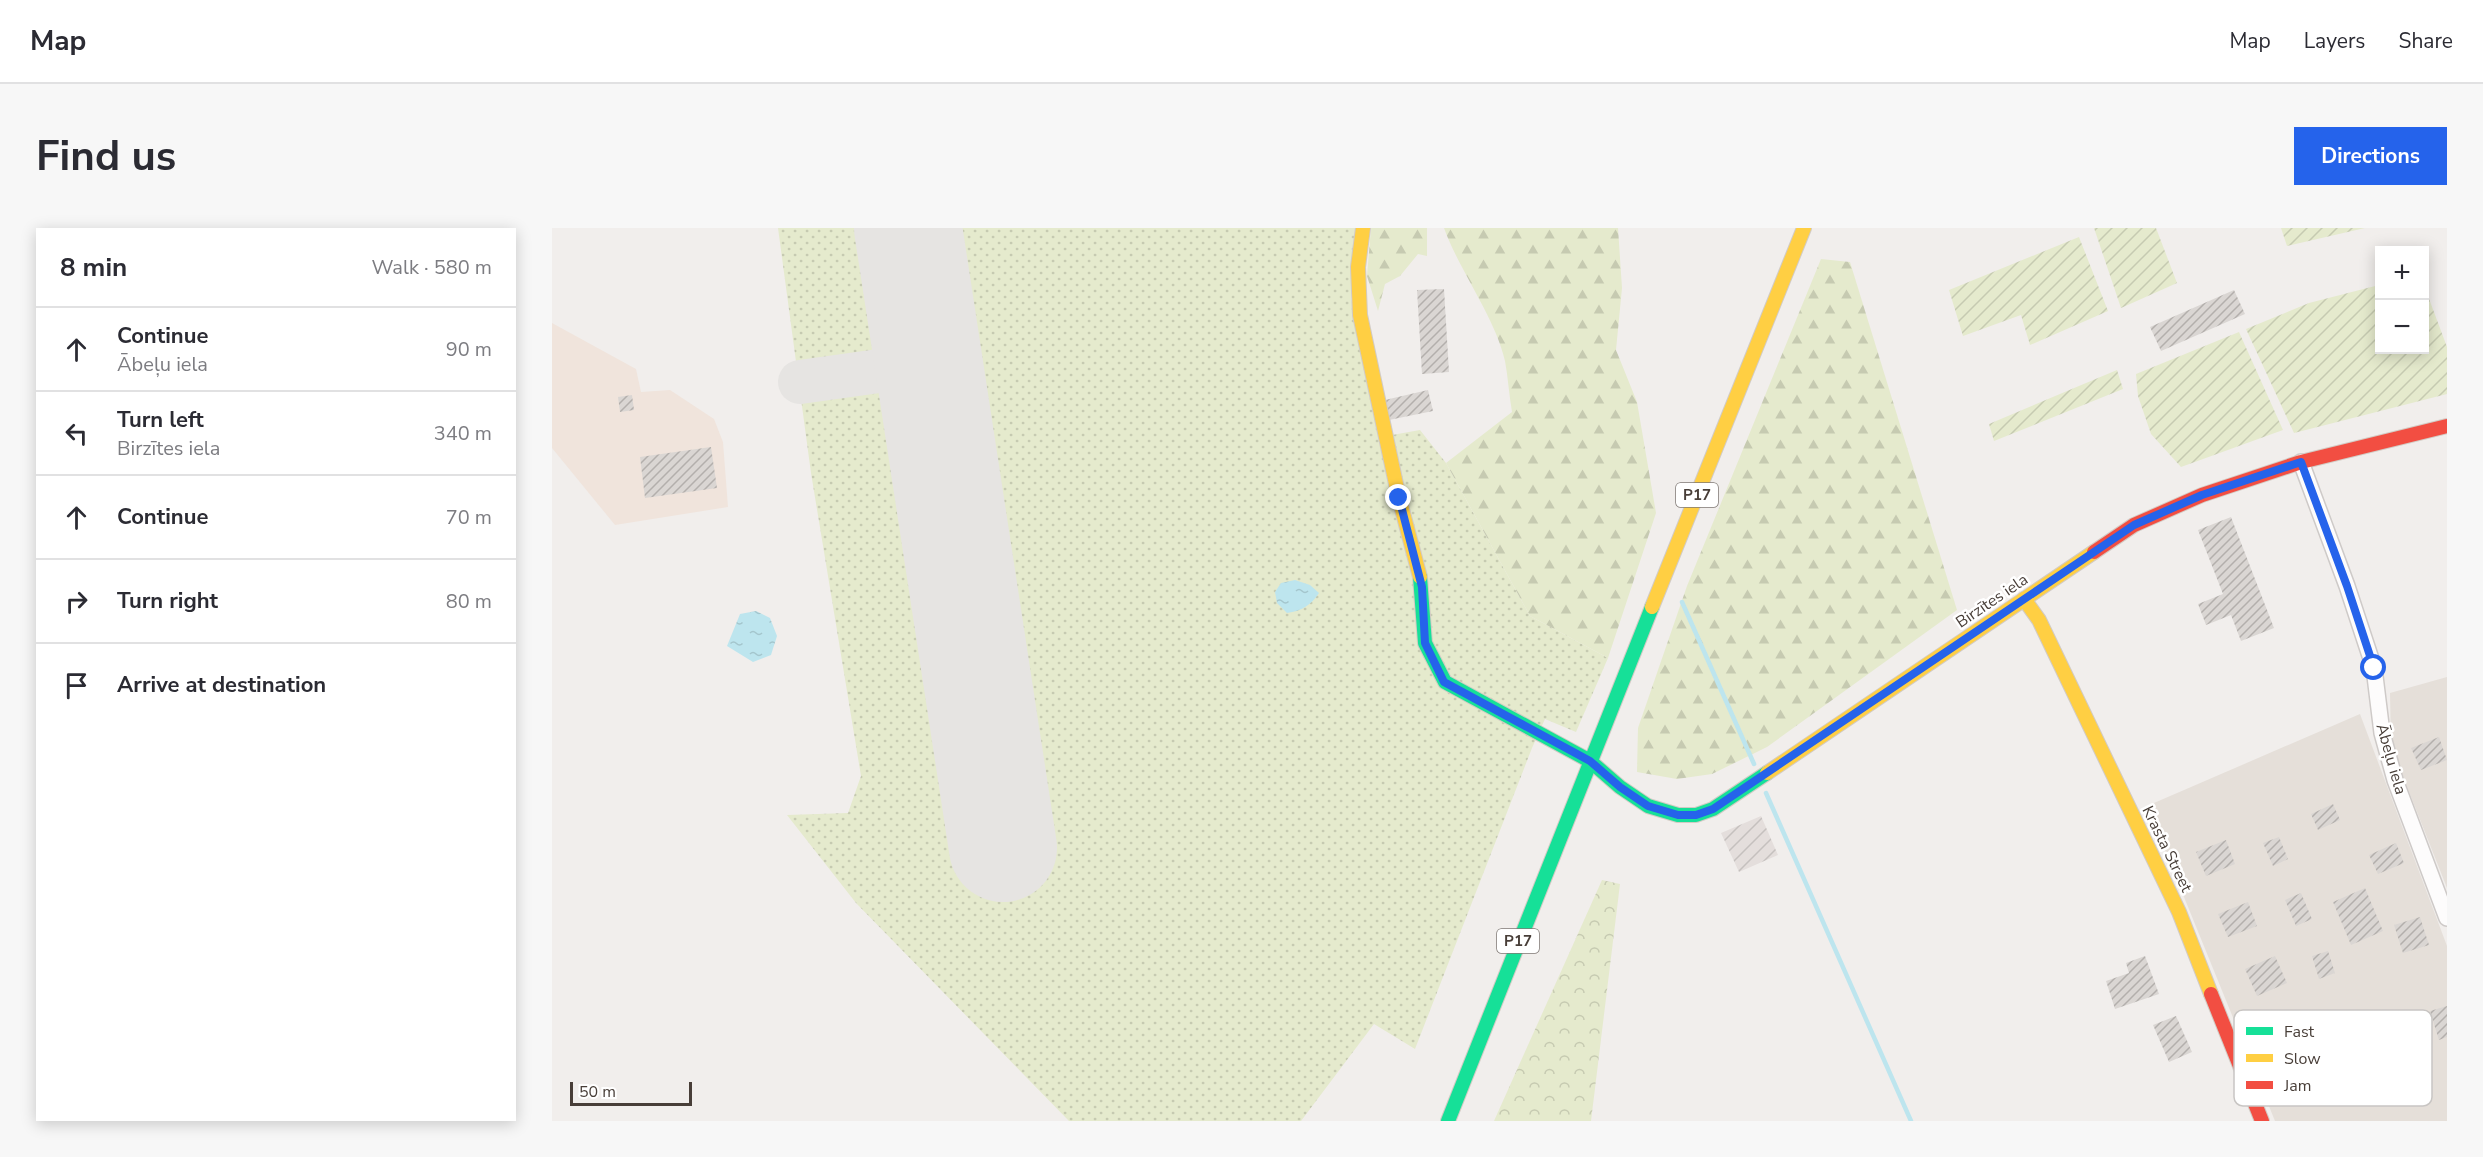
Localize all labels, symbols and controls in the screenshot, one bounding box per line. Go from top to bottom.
text: Map [30,22,86,60]
text: Map [2229,27,2271,55]
text: Layers [2304,27,2365,55]
text: Share [2398,27,2453,55]
button: Directions [2294,127,2447,185]
text: Find us [36,128,176,185]
map controls [2375,246,2429,354]
button: + [2375,246,2429,300]
text: 8 min [60,250,127,285]
text: Walk · 580 m [372,254,492,281]
button: − [2375,300,2429,354]
text: Continue [117,321,208,351]
icon: ahead [60,333,93,366]
text: 90 m [446,336,492,363]
text: Ābeļu iela [117,351,208,378]
text: Turn left [117,405,204,435]
icon: left [60,417,93,450]
text: 340 m [434,420,492,447]
text: Birzītes iela [117,435,220,462]
road number: P17 [1676,483,1718,507]
route end [1385,484,1411,510]
icon: ahead [60,501,93,534]
text: Continue [117,502,208,532]
text: 70 m [446,504,492,531]
street label: Birzītes iela [1952,569,2032,633]
icon: right [60,585,93,618]
text: Turn right [117,586,218,616]
text: 80 m [446,588,492,615]
route start [2360,654,2386,680]
icon: arrive [60,669,93,702]
text: Arrive at destination [117,670,326,700]
street label: Ābeļu iela [2370,721,2412,797]
street label: Krasta Street [2137,802,2198,896]
road number: P17 [1497,929,1539,953]
legend [2234,1010,2432,1106]
text: Fast [2284,1021,2315,1043]
text: Slow [2284,1048,2321,1070]
text: Jam [2283,1075,2311,1097]
scale bar [570,1079,692,1106]
text: 50 m [579,1081,616,1103]

